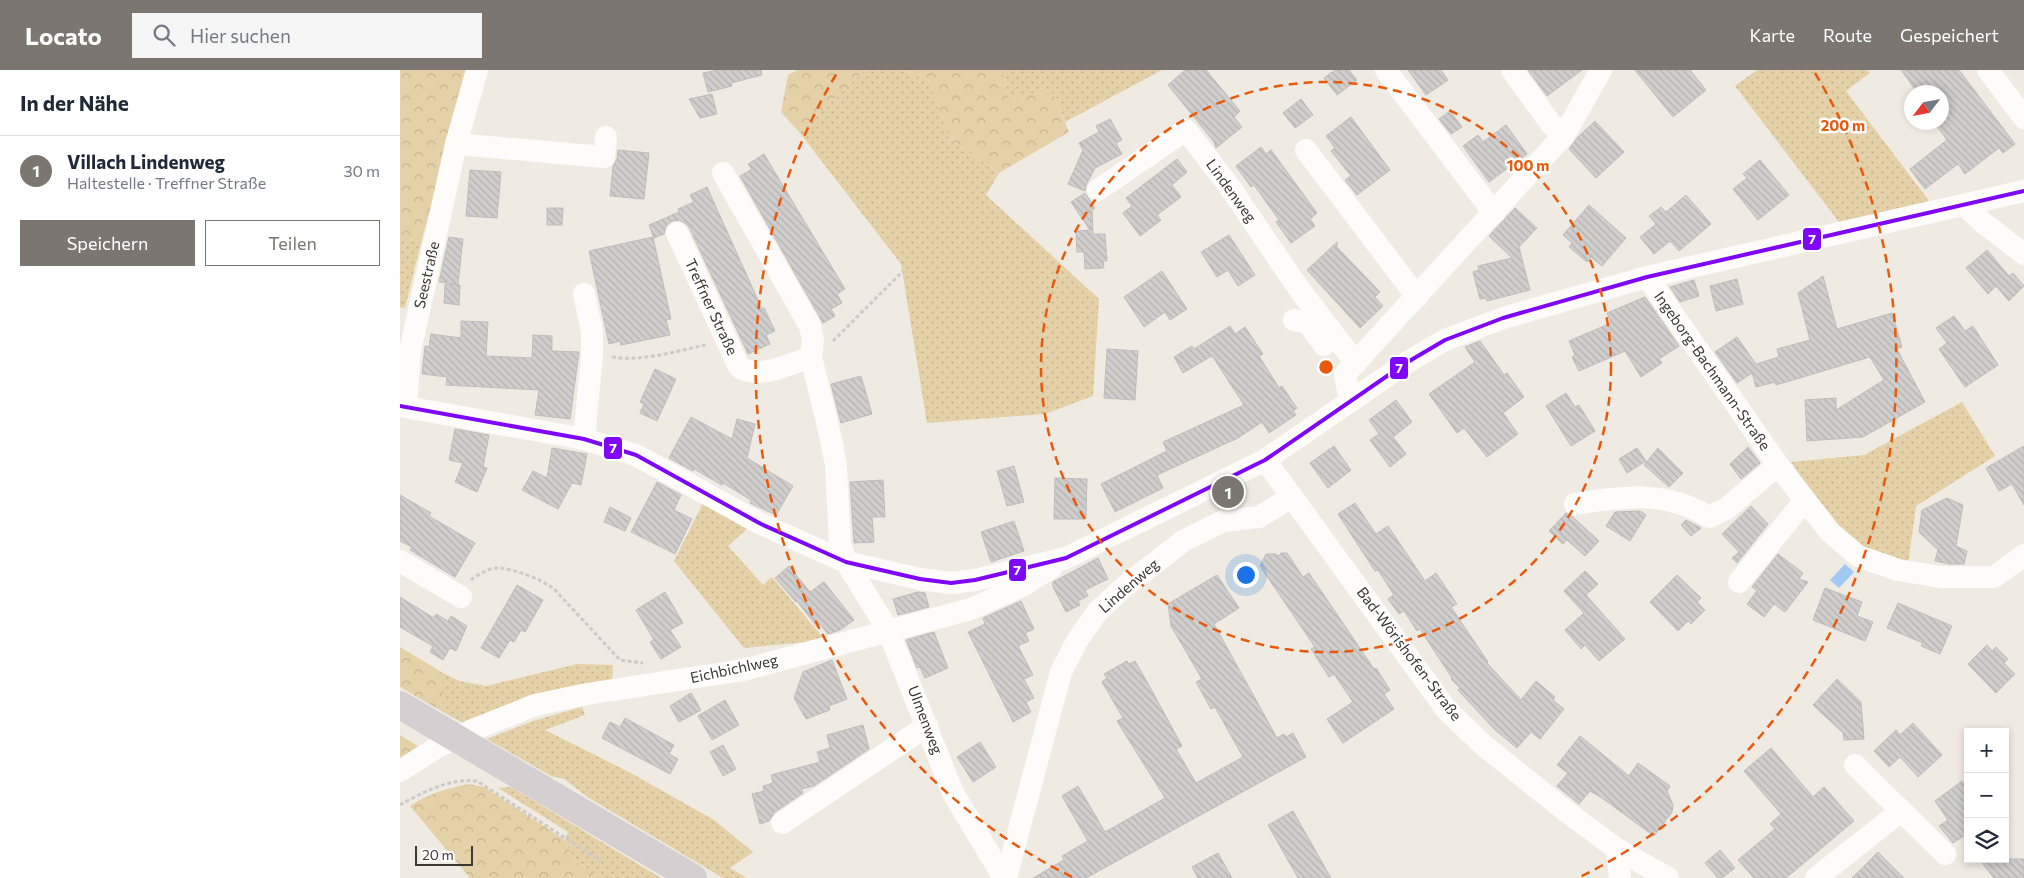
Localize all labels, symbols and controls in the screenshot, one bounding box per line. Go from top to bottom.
search box [132,13,482,58]
text: Locato [25,21,102,50]
icon: search [150,21,178,49]
text: Hier suchen [190,24,291,47]
text: Karte [1750,24,1795,46]
text: Route [1823,24,1872,46]
text: Gespeichert [1900,24,1999,46]
north arrow [1904,85,1949,130]
text: In der Nähe [20,90,129,115]
text: 200 m [1821,116,1865,134]
text: Villach Lindenweg [67,150,225,173]
street label: Lindenweg [1203,155,1261,226]
text: 100 m [1507,156,1549,174]
text: 1 [32,161,40,180]
text: 30 m [343,161,380,180]
text: Haltestelle · Treffner Straße [67,173,266,192]
button: Speichern [20,220,195,266]
button: Teilen [205,220,380,266]
line badge: 7 [1802,227,1822,251]
text: 7 [1808,230,1816,247]
street label: Seestraße [410,239,442,310]
street label: Treffner Straße [682,256,742,358]
street label: Ingeborg-Bachmann-Straße [1651,287,1775,454]
line badge: 7 [1389,356,1409,380]
centre of rings [1317,358,1335,376]
text: 7 [1395,359,1403,376]
line badge: 7 [603,436,623,460]
text: 7 [609,439,617,456]
pin: 1 [1212,473,1244,511]
street label: Lindenweg [1095,554,1162,616]
line badge: 7 [1008,558,1027,582]
text: 7 [1013,561,1021,578]
your location [1233,562,1259,588]
street label: Bad-Wörishofen-Straße [1354,583,1466,724]
street label: Eichbichlweg [688,650,779,686]
street label: Ulmenweg [905,683,947,756]
map controls [1964,728,2009,863]
button: + [1964,728,2009,773]
button: − [1964,773,2009,818]
button: layers [1964,818,2009,863]
scale bar [415,843,472,866]
text: 20 m [422,846,454,863]

